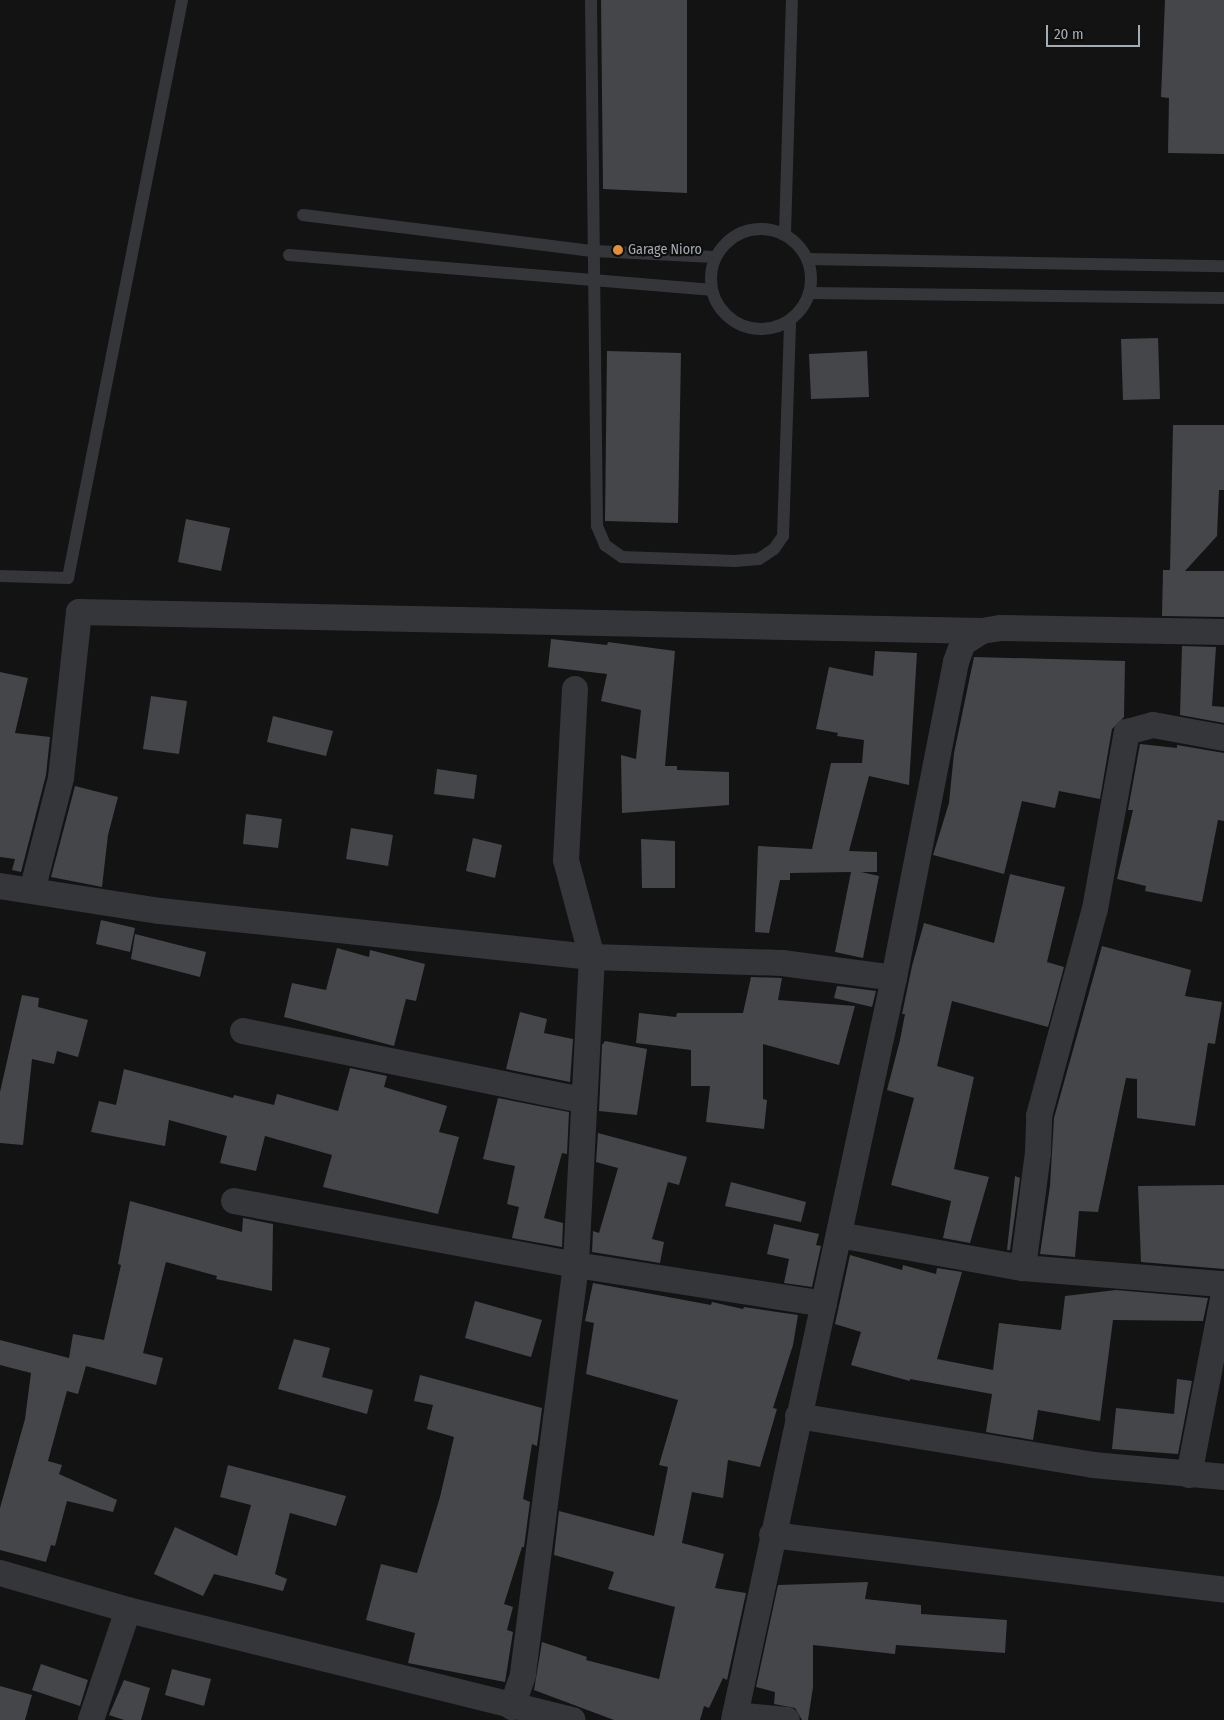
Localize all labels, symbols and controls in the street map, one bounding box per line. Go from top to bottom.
scale bar [1049,15,1143,47]
text: 20 m [1054,25,1084,43]
place label: Garage Nioro [628,242,702,258]
marker: Garage Nioro [612,244,624,256]

